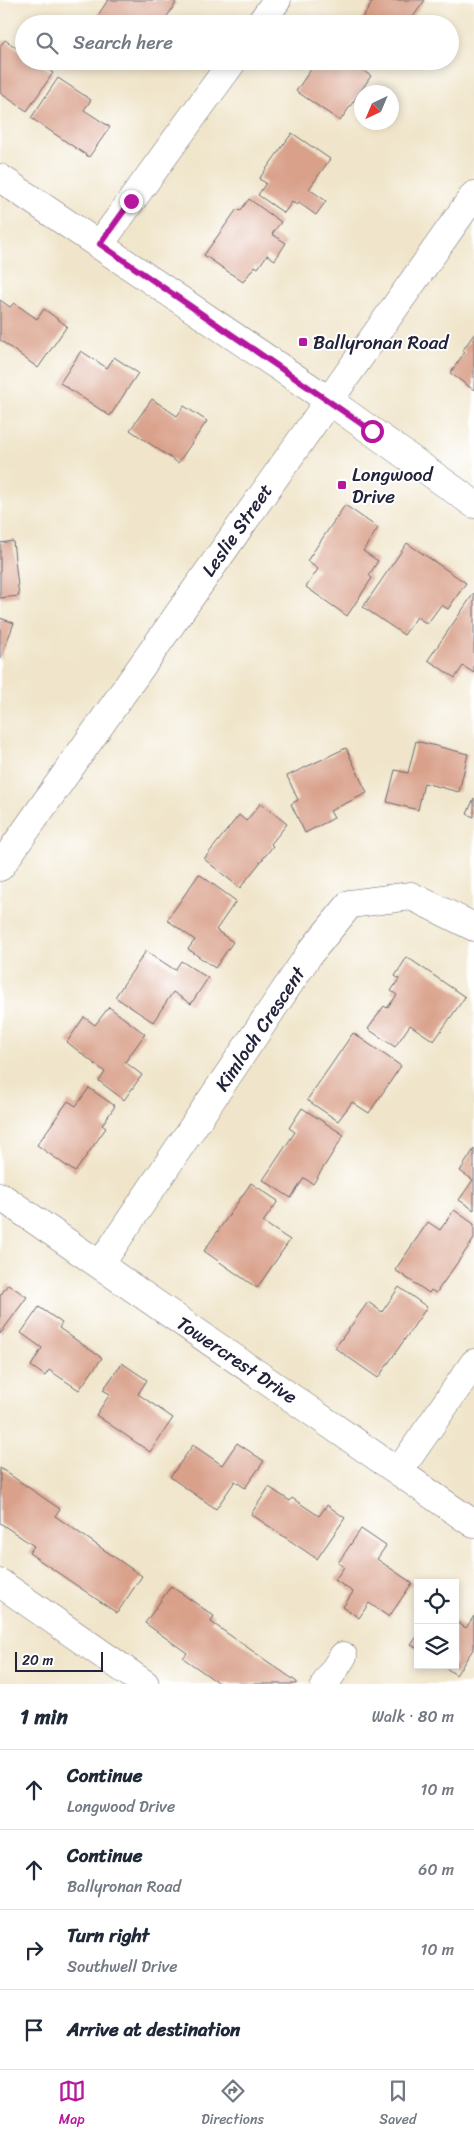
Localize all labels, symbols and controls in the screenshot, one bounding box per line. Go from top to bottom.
search box [15,15,459,70]
text: Search here [73,26,173,59]
icon: search [33,29,61,57]
north arrow [354,85,399,130]
route end [120,190,143,213]
place label: Ballyronan Road [313,326,450,359]
marker: Ballyronan Road [297,336,309,348]
route start [361,420,384,443]
place label: Longwood Drive [352,458,434,513]
street label: Leslie Street [193,477,281,583]
marker: Longwood Drive [336,479,348,491]
street label: Kimloch Crescent [206,959,315,1098]
street label: Towercrest Drive [170,1307,304,1413]
map controls [414,1579,459,1669]
button: locate [414,1579,459,1624]
button: layers [414,1624,459,1669]
text: 20 m [22,1648,53,1673]
scale bar [15,1649,102,1672]
text: 1 min [20,1698,68,1736]
text: Walk · 80 m [372,1702,454,1731]
text: Continue [67,1759,143,1792]
text: 10 m [421,1775,454,1804]
icon: ahead [20,1776,48,1804]
text: Longwood Drive [67,1792,175,1821]
text: Continue [67,1839,143,1872]
text: 60 m [418,1855,454,1884]
icon: ahead [20,1856,48,1884]
text: Ballyronan Road [67,1872,181,1901]
text: Turn right [67,1919,149,1952]
text: 10 m [421,1935,454,1964]
icon: right [20,1936,48,1964]
text: Southwell Drive [67,1952,177,1981]
text: Arrive at destination [67,2013,240,2046]
icon: arrive [20,2016,48,2044]
tab: Map [58,2077,86,2132]
tab: Directions [201,2077,264,2132]
tab: Saved [379,2077,416,2132]

